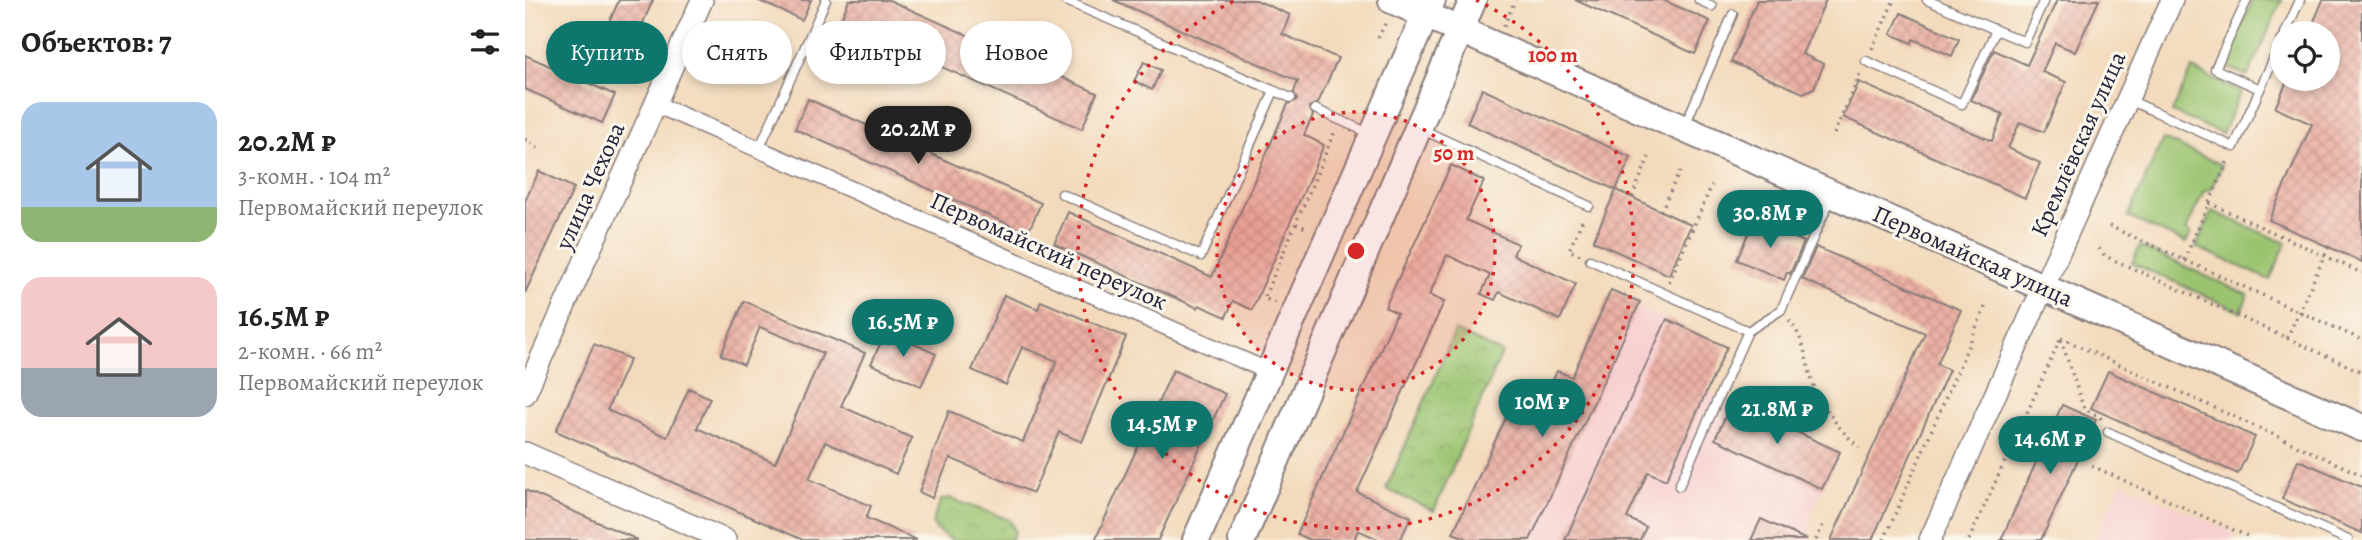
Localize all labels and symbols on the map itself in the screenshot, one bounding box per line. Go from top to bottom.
text: 100 m [1528,41,1578,69]
street label: Кремлёвская улица [2023,46,2133,242]
pin: 20.2M ₽ [853,106,983,166]
street label: улица Чехова [547,117,632,256]
text: 50 m [1434,139,1475,167]
street label: Первомайский переулок [925,184,1173,318]
pin: 30.8M ₽ [1705,190,1835,250]
street label: Первомайская улица [1868,197,2078,315]
centre of rings [1344,239,1368,263]
pin: 16.5M ₽ [838,300,968,359]
pin: 10M ₽ [1493,380,1591,439]
pin: 21.8M ₽ [1712,386,1842,446]
pin: 14.5M ₽ [1097,402,1227,461]
pin: 14.6M ₽ [1985,416,2115,476]

